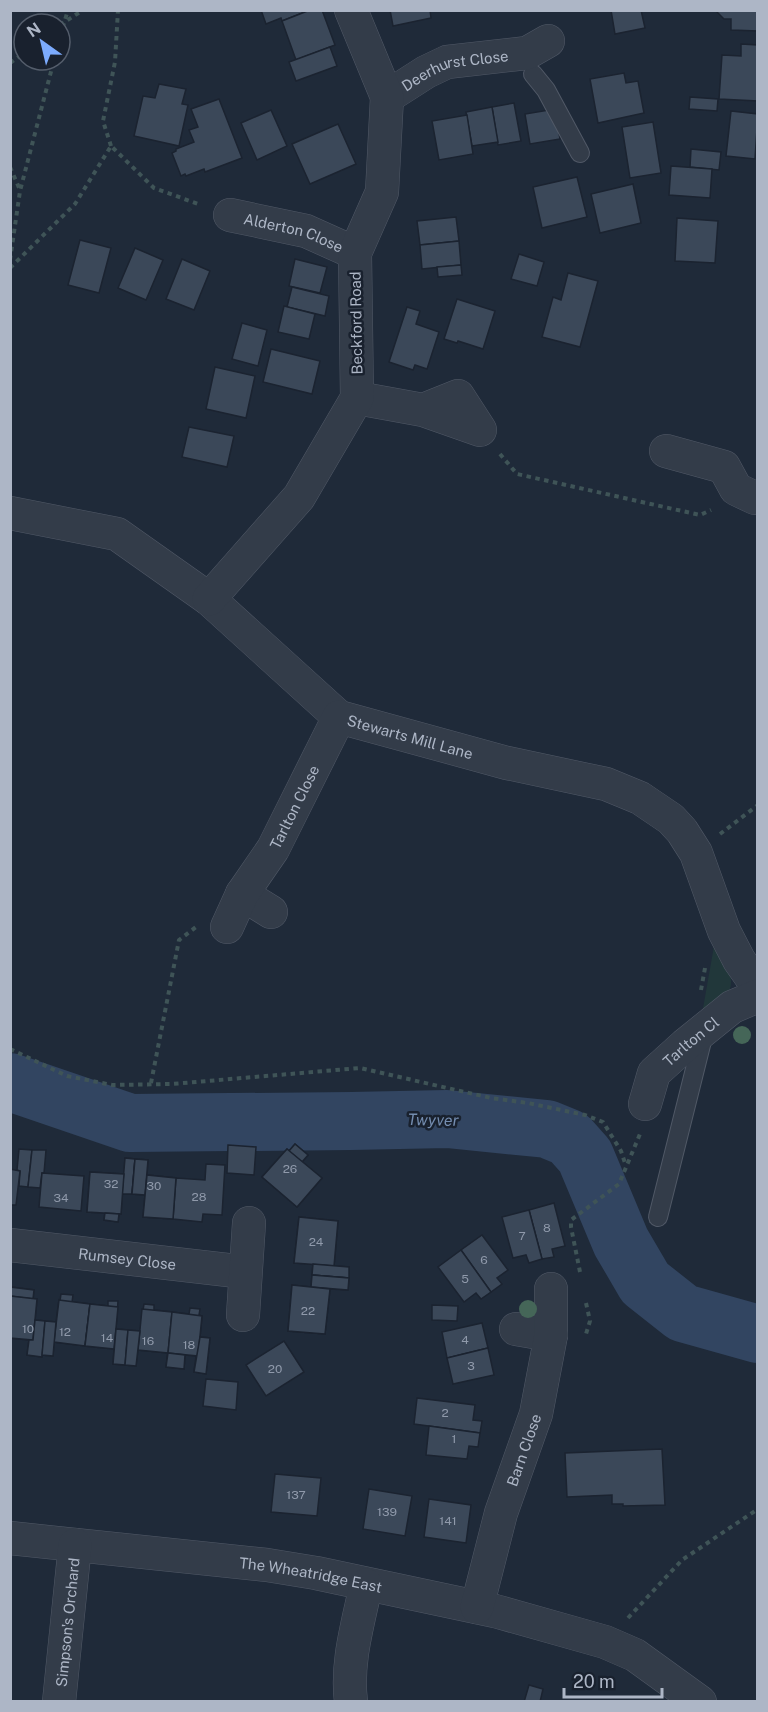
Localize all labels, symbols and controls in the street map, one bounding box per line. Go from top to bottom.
north arrow [12,12,72,72]
text: N [23,19,44,41]
street label: Deerhurst Close [398,47,509,94]
street label: Alderton Close [242,210,346,255]
street label: Beckford Road [347,271,365,375]
street label: Stewarts Mill Lane [345,711,475,762]
street label: Tarlton Close [266,762,322,852]
street label: Tarlton Cl [659,1013,722,1069]
water label: Twyver [407,1110,460,1130]
house number: 26 [283,1162,297,1176]
house number: 32 [104,1177,118,1191]
house number: 30 [147,1179,161,1193]
house number: 28 [192,1190,207,1204]
house number: 34 [53,1191,69,1205]
house number: 8 [543,1221,551,1235]
house number: 7 [518,1229,526,1243]
house number: 24 [309,1235,324,1249]
street label: Rumsey Close [77,1244,177,1273]
house number: 6 [480,1253,488,1267]
house number: 5 [461,1272,469,1286]
house number: 22 [301,1304,315,1318]
house number: 10 [22,1322,34,1336]
house number: 12 [59,1325,71,1339]
house number: 14 [101,1331,114,1345]
house number: 4 [461,1333,469,1347]
house number: 16 [142,1334,154,1348]
house number: 18 [183,1338,196,1352]
house number: 3 [467,1359,475,1373]
house number: 20 [268,1362,282,1376]
house number: 2 [441,1406,449,1420]
street label: Barn Close [503,1411,544,1488]
house number: 1 [452,1432,456,1446]
house number: 137 [286,1488,306,1502]
house number: 139 [377,1505,397,1519]
house number: 141 [439,1514,457,1528]
street label: The Wheatridge East [238,1554,384,1595]
street label: Simpson's Orchard [52,1557,82,1688]
scale bar [564,1661,662,1699]
text: 20 m [573,1671,615,1692]

